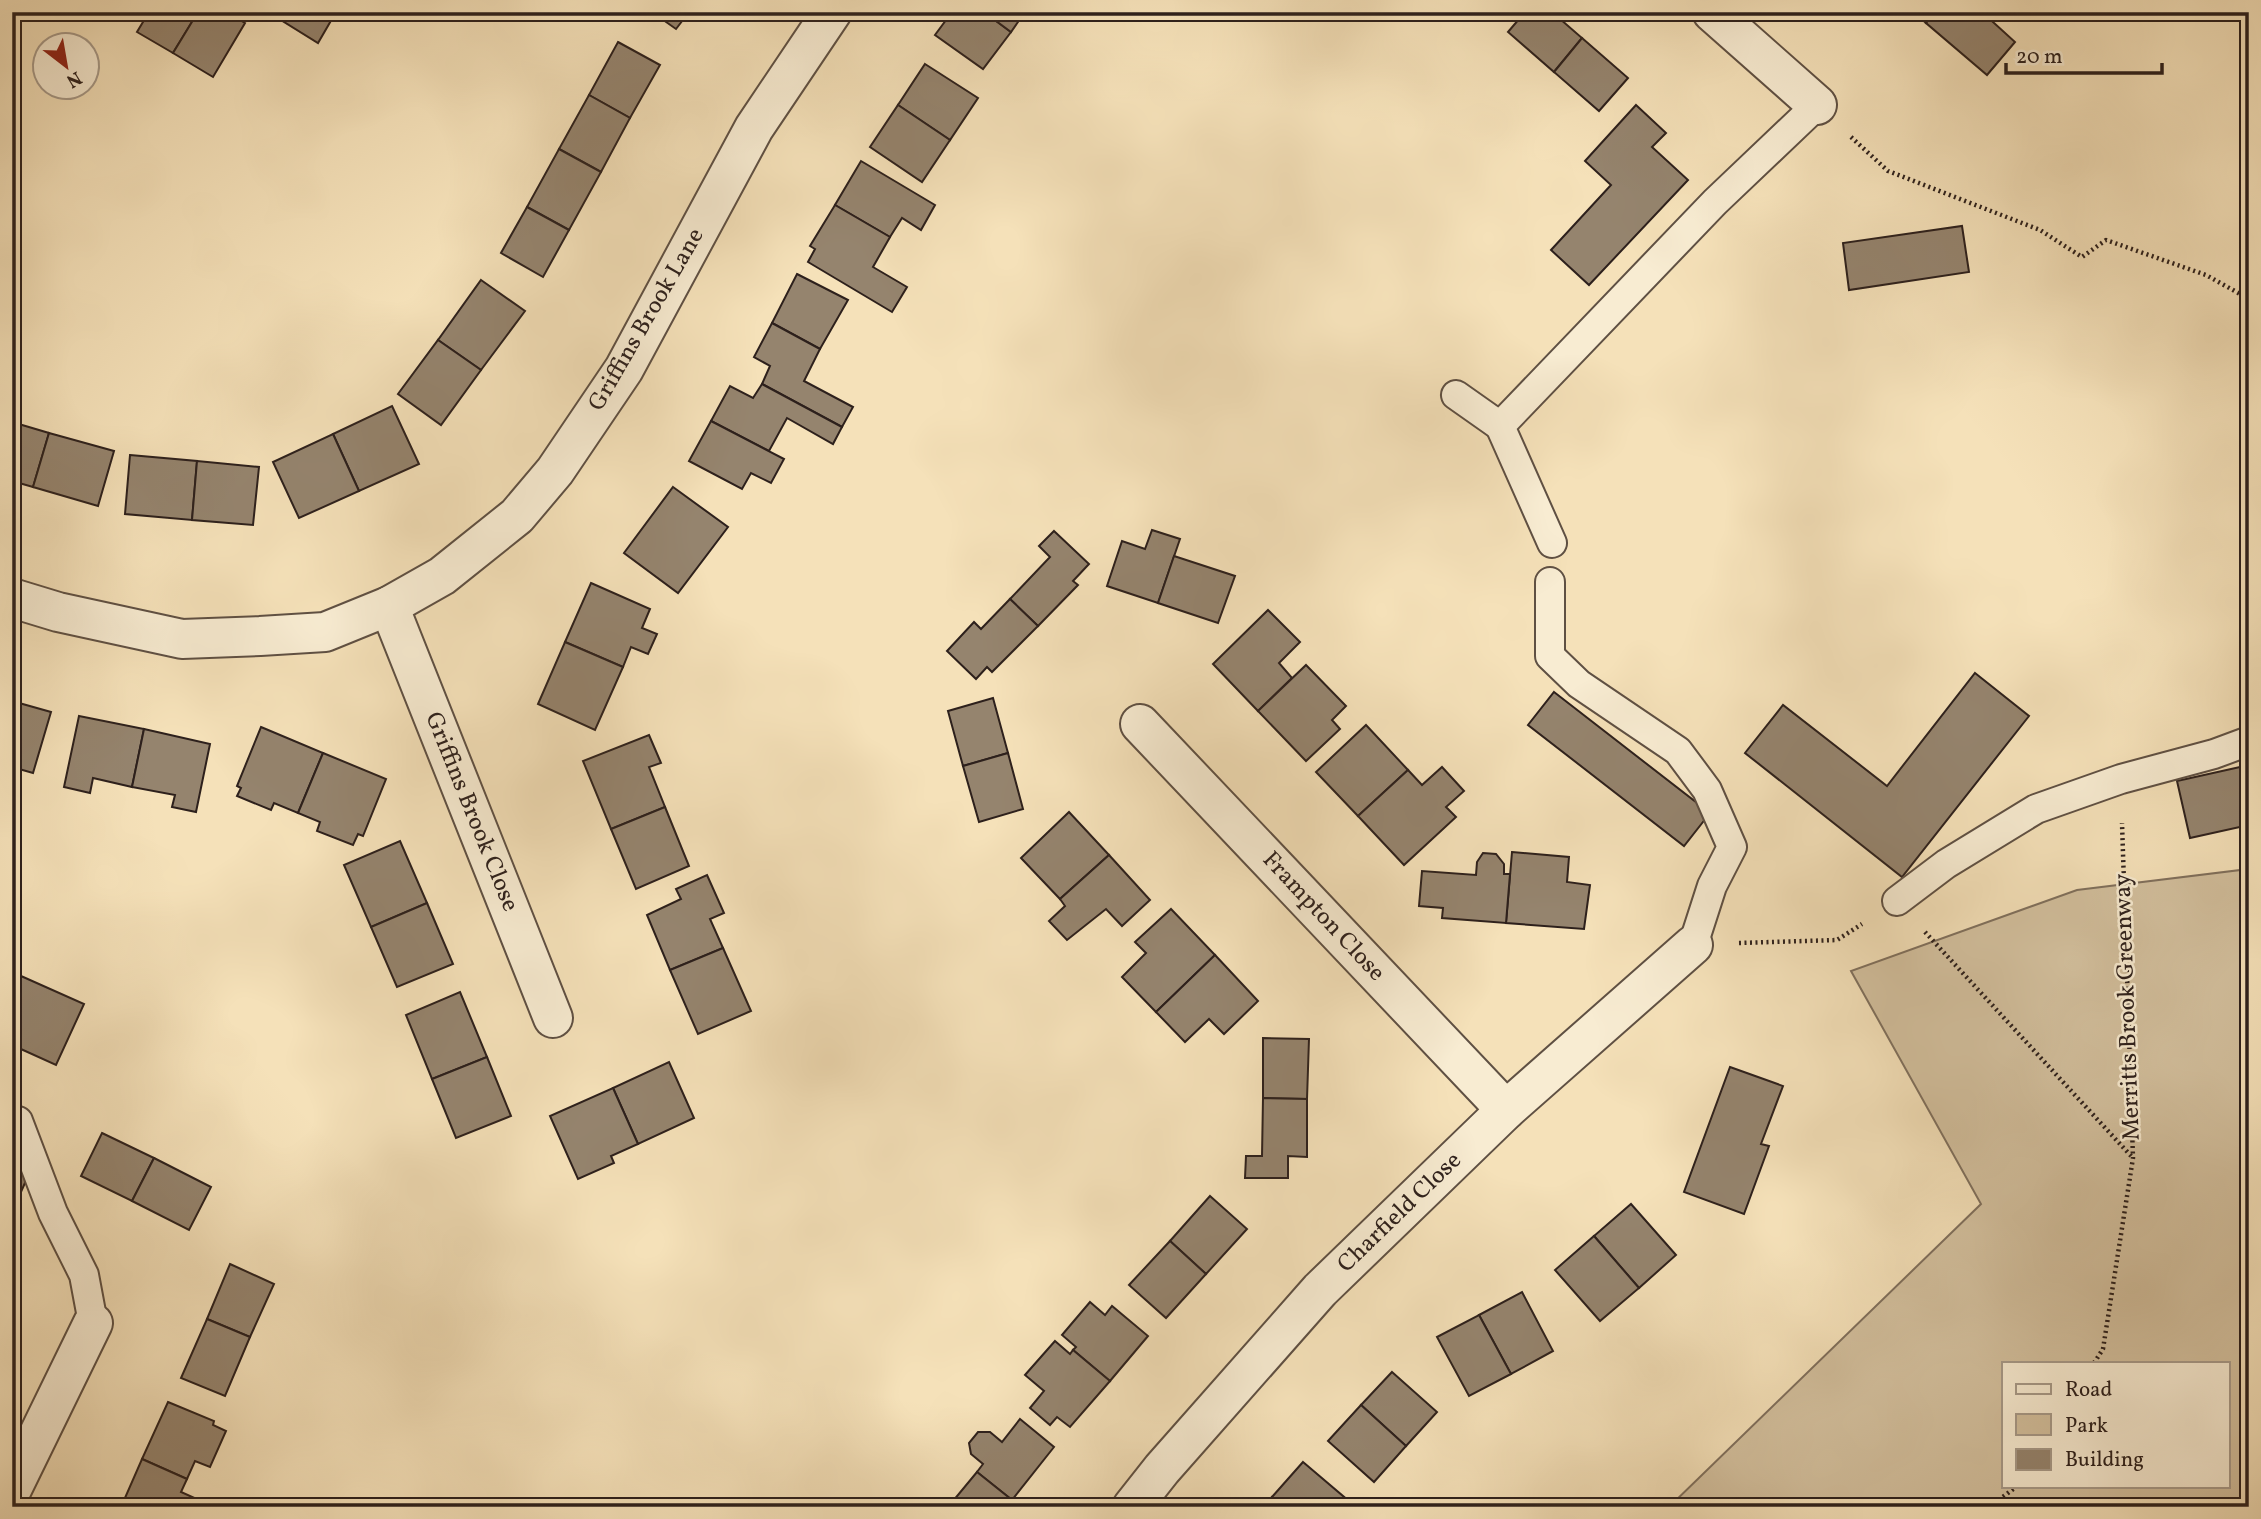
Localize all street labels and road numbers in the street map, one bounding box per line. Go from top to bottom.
street label: Griffins Brook Lane [581,222,713,418]
street label: Griffins Brook Close [415,707,527,917]
street label: Frampton Close [1254,844,1392,990]
street label: Merritts Brook Greenway [2106,873,2150,1141]
street label: Charfield Close [1330,1145,1470,1281]

